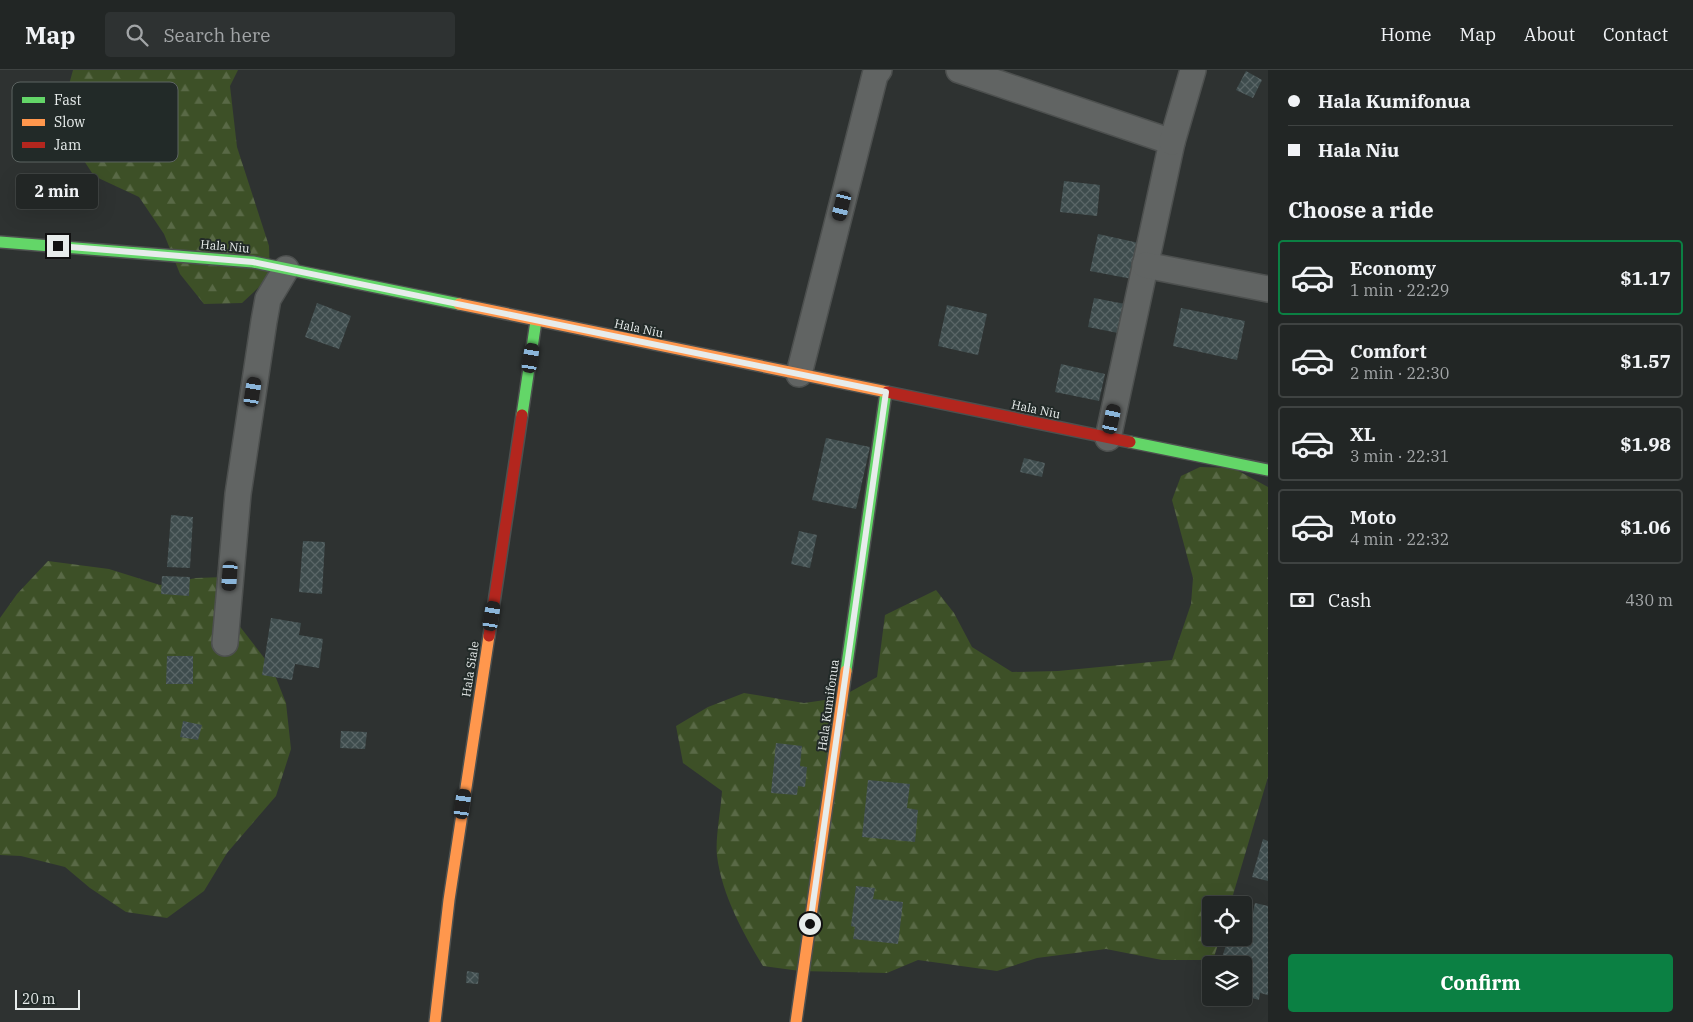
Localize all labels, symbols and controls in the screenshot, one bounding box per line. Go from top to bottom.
search box [105,12,455,57]
text: Map [25,19,75,51]
icon: search [123,21,151,49]
text: Search here [163,23,270,47]
text: Home [1380,23,1432,46]
text: Map [1460,23,1496,46]
text: About [1524,23,1575,46]
text: Contact [1603,23,1668,46]
legend [12,82,178,162]
text: Hala Kumifonua [1318,89,1471,113]
text: Fast [54,91,82,109]
text: Slow [54,113,85,131]
text: Jam [54,136,81,154]
text: Hala Niu [1318,138,1399,162]
callout: 2 min [17,174,99,208]
text: 2 min [35,181,79,201]
car [831,190,852,222]
text: Choose a ride [1288,195,1434,224]
route end [47,235,69,257]
street label: Hala Niu [200,236,251,256]
icon: car [1290,255,1335,300]
text: Economy [1350,256,1436,280]
text: $1.17 [1620,266,1671,290]
text: 1 min · 22:29 [1350,280,1449,300]
street label: Hala Niu [613,316,665,341]
icon: car [1290,338,1335,383]
text: Comfort [1350,339,1427,363]
car [521,342,540,374]
text: $1.57 [1620,349,1671,373]
text: 2 min · 22:30 [1350,363,1449,383]
car [243,376,262,408]
street label: Hala Niu [1010,397,1062,422]
car [1101,403,1122,435]
icon: car [1290,421,1335,466]
text: XL [1350,422,1376,446]
text: $1.98 [1620,432,1671,456]
text: 3 min · 22:31 [1350,446,1449,466]
icon: car [1290,504,1335,549]
text: Moto [1350,505,1396,529]
text: $1.06 [1620,515,1671,539]
text: 4 min · 22:32 [1350,529,1449,549]
car [221,561,238,591]
icon: cash [1288,586,1316,614]
text: Cash [1328,588,1372,612]
text: 430 m [1625,590,1673,610]
car [482,600,501,632]
street label: Hala Siale [458,640,482,698]
street label: Hala Kumifonua [814,658,842,752]
car [453,788,472,820]
map controls [1202,896,1252,1006]
button: locate [1202,896,1252,946]
route start [799,913,821,935]
button: Confirm [1288,954,1673,1012]
button: layers [1202,956,1252,1006]
scale bar [15,987,80,1010]
text: 20 m [22,990,55,1008]

